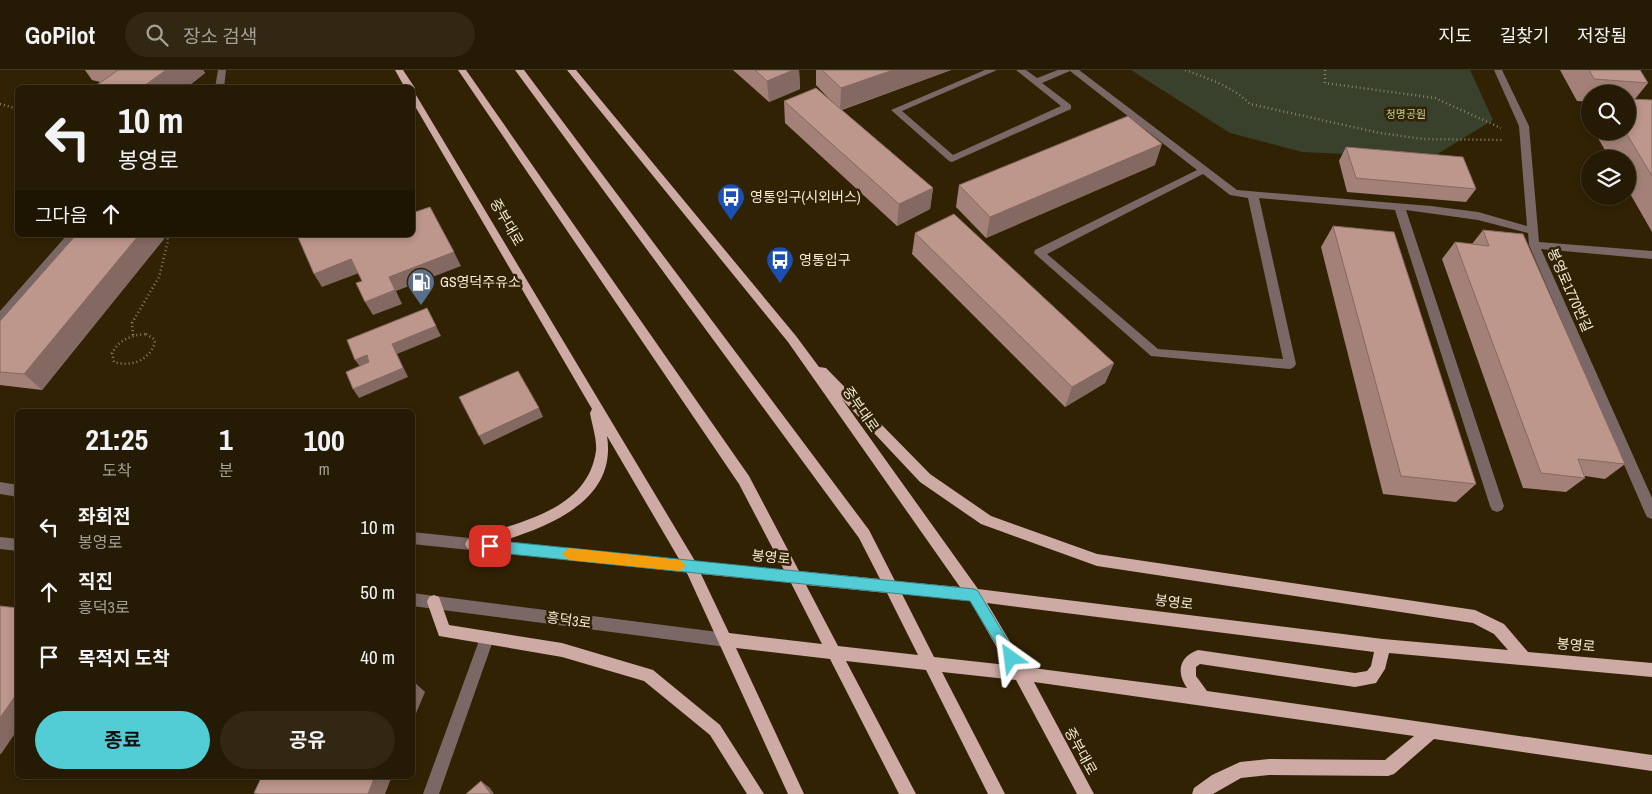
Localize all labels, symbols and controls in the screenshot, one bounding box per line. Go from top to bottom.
search box [125,12,475,57]
text: GoPilot [25,19,95,51]
icon: search [143,21,171,49]
text: 장소 검색 [183,23,257,49]
text: 지도 [1439,23,1472,48]
text: 길찾기 [1500,23,1549,48]
text: 저장됨 [1577,23,1627,48]
map controls [1581,85,1636,205]
button: search [1581,85,1636,140]
text: 10 m [118,97,183,144]
icon: left [35,105,100,170]
park label: 청명공원 [1386,107,1426,121]
text: 봉영로 [118,145,179,175]
button: layers [1581,150,1636,205]
bus stop icon: 영통입구(시외버스) [716,182,746,221]
place label: 영통입구(시외버스) [750,188,861,206]
street label: 중부대로 [486,195,528,249]
icon: ahead [97,200,125,228]
text: 그다음 [35,202,87,228]
bus stop icon: 영통입구 [765,245,795,284]
street label: 봉영로1770번길 [1543,245,1597,335]
place label: 영통입구 [799,251,851,269]
fuel station icon: GS영덕주유소 [406,267,436,306]
place label: GS영덕주유소 [440,273,521,291]
street label: 중부대로 [839,383,883,435]
text: 21:25 [85,419,148,459]
text: 1 [219,419,233,459]
text: 100 [304,420,345,460]
text: m [319,458,330,480]
text: 도착 [102,459,132,481]
text: 분 [219,459,233,481]
text: 좌회전 [78,503,130,529]
icon: left [35,513,63,541]
text: 10 m [360,514,395,540]
pin [469,525,511,567]
text: 봉영로 [78,531,122,553]
icon: arrive [476,532,504,560]
street label: 봉영로 [751,546,791,568]
text: 직진 [78,568,113,594]
icon: ahead [35,578,63,606]
text: 50 m [360,579,395,605]
street label: 봉영로 [1154,591,1194,613]
text: 흥덕3로 [78,596,129,618]
street label: 흥덕3로 [545,608,593,632]
position arrow [984,631,1036,683]
street label: 봉영로 [1556,634,1596,656]
icon: arrive [35,643,63,671]
text: 40 m [360,644,395,670]
text: 목적지 도착 [78,645,170,671]
button: 종료 [35,711,210,769]
button: 공유 [220,711,395,769]
street label: 중부대로 [1061,724,1101,778]

